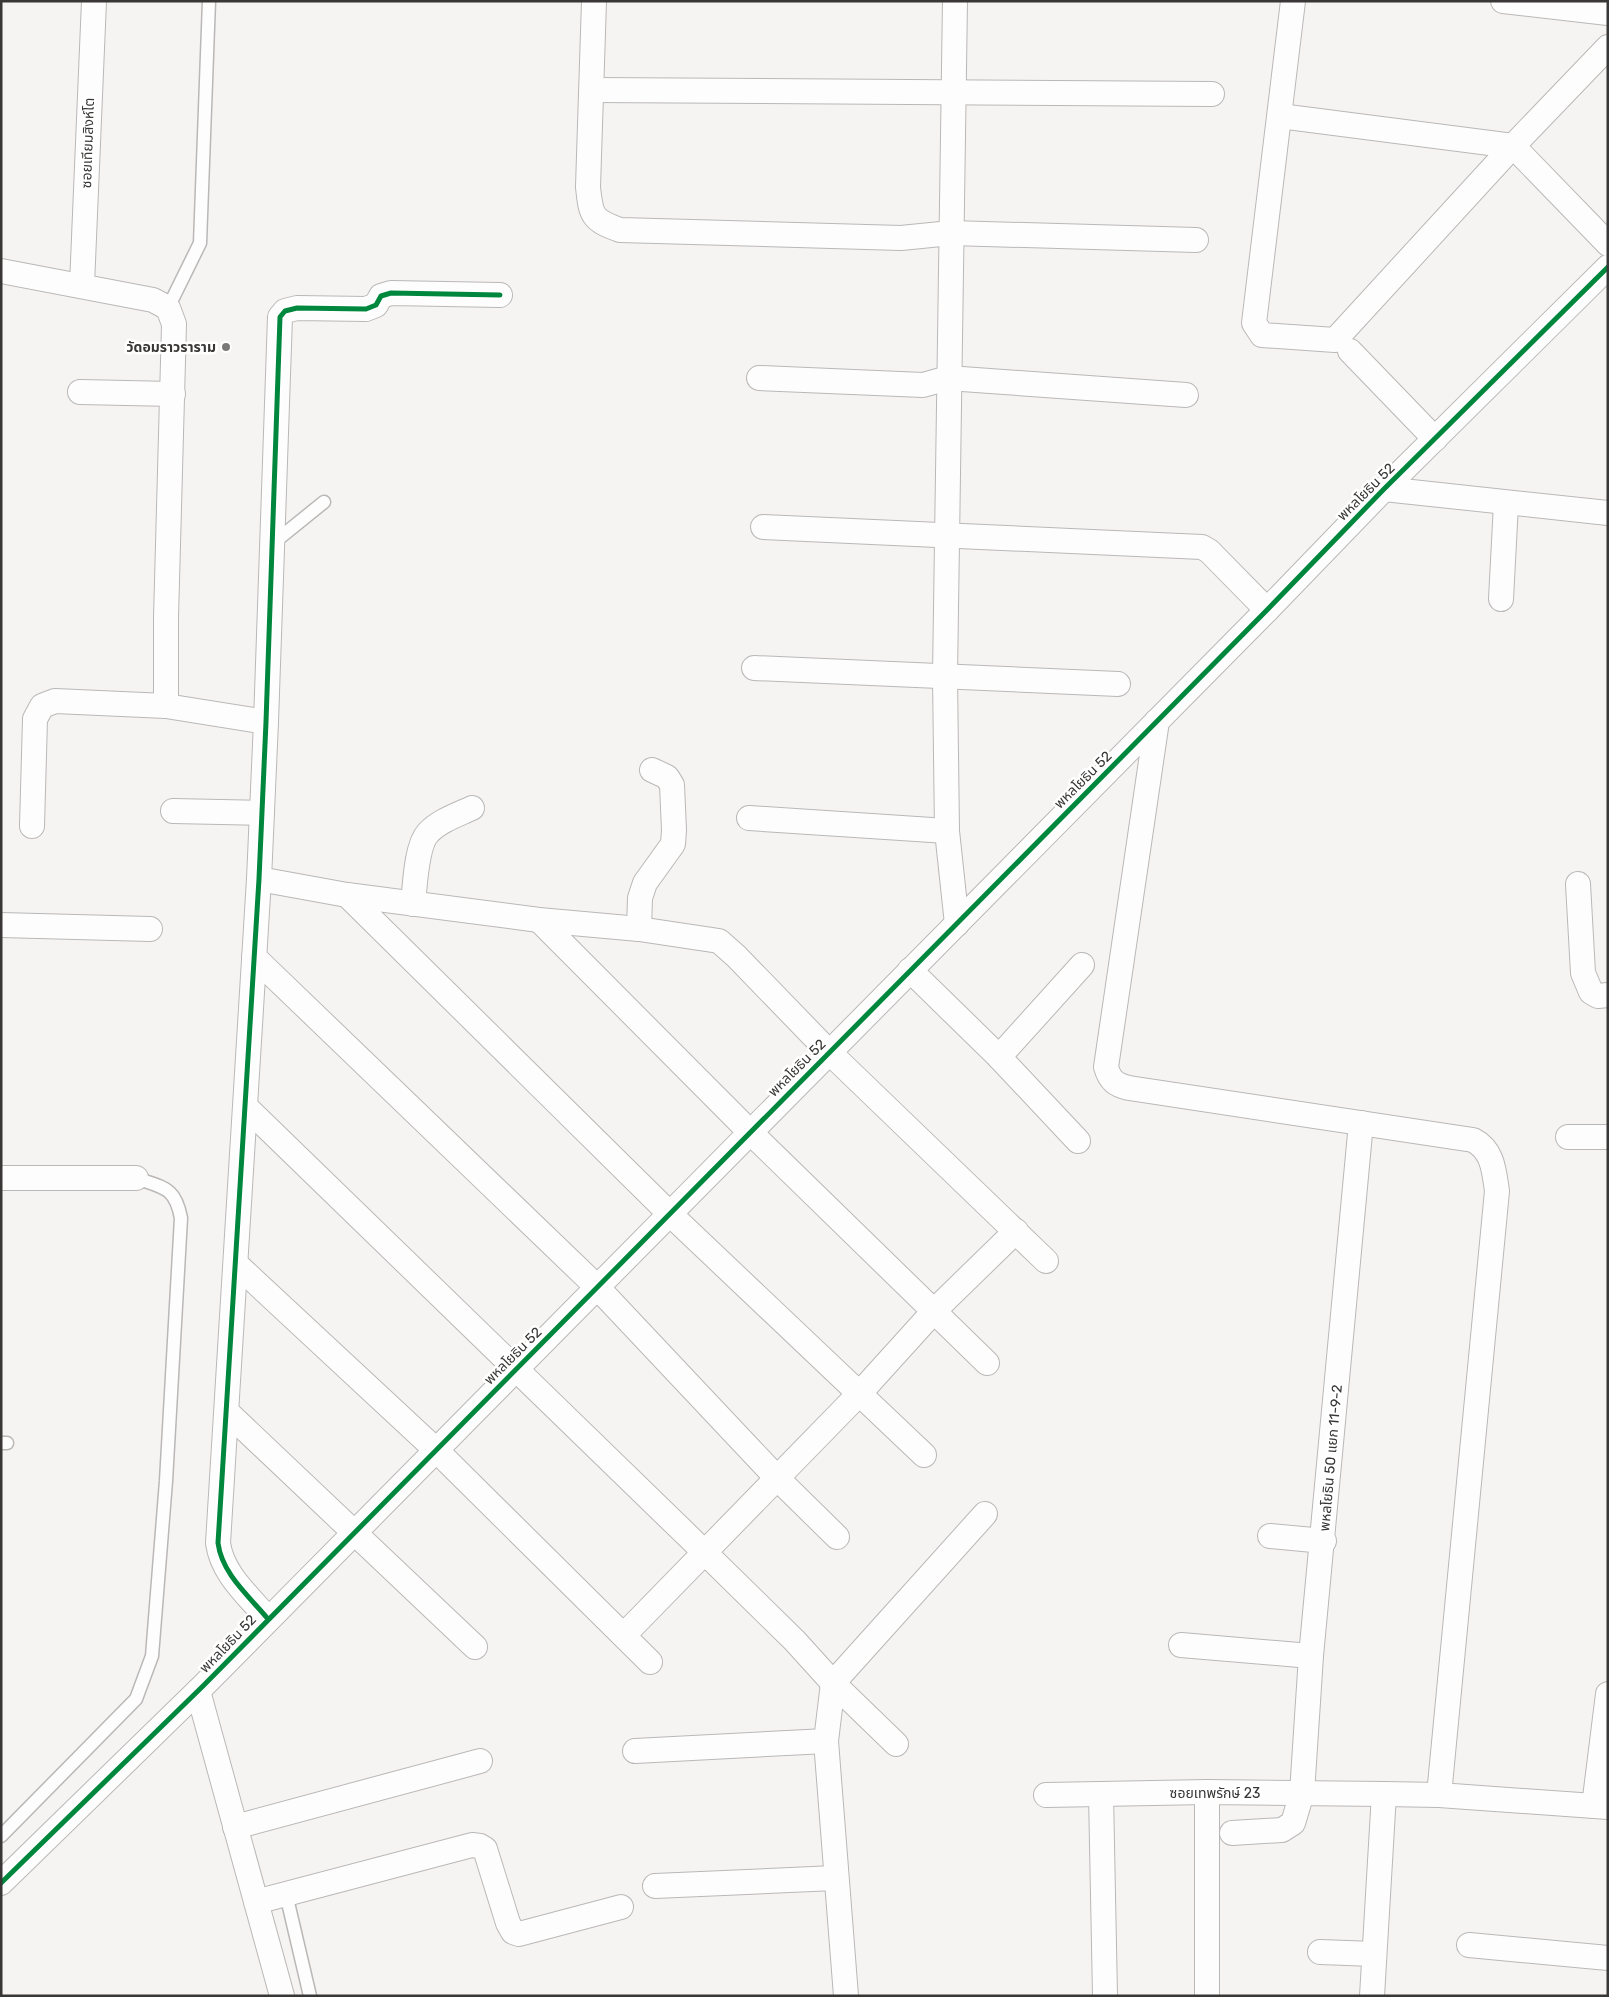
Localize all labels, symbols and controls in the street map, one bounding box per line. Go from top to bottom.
street label: ซอยเทียมสิงห์โต [78,97,98,189]
place label: วัดอมราวราราม [126,339,216,356]
marker: วัดอมราวราราม [220,341,232,353]
street label: พหลโยธิน 52 [1334,460,1398,524]
street label: พหลโยธิน 52 [1051,748,1115,812]
street label: พหลโยธิน 52 [765,1036,829,1100]
street label: พหลโยธิน 52 [481,1324,545,1388]
street label: พหลโยธิน 50 แยก 11-9-2 [1316,1384,1346,1532]
street label: พหลโยธิน 52 [196,1611,260,1677]
street label: ซอยเทพรักษ์ 23 [1170,1785,1260,1802]

